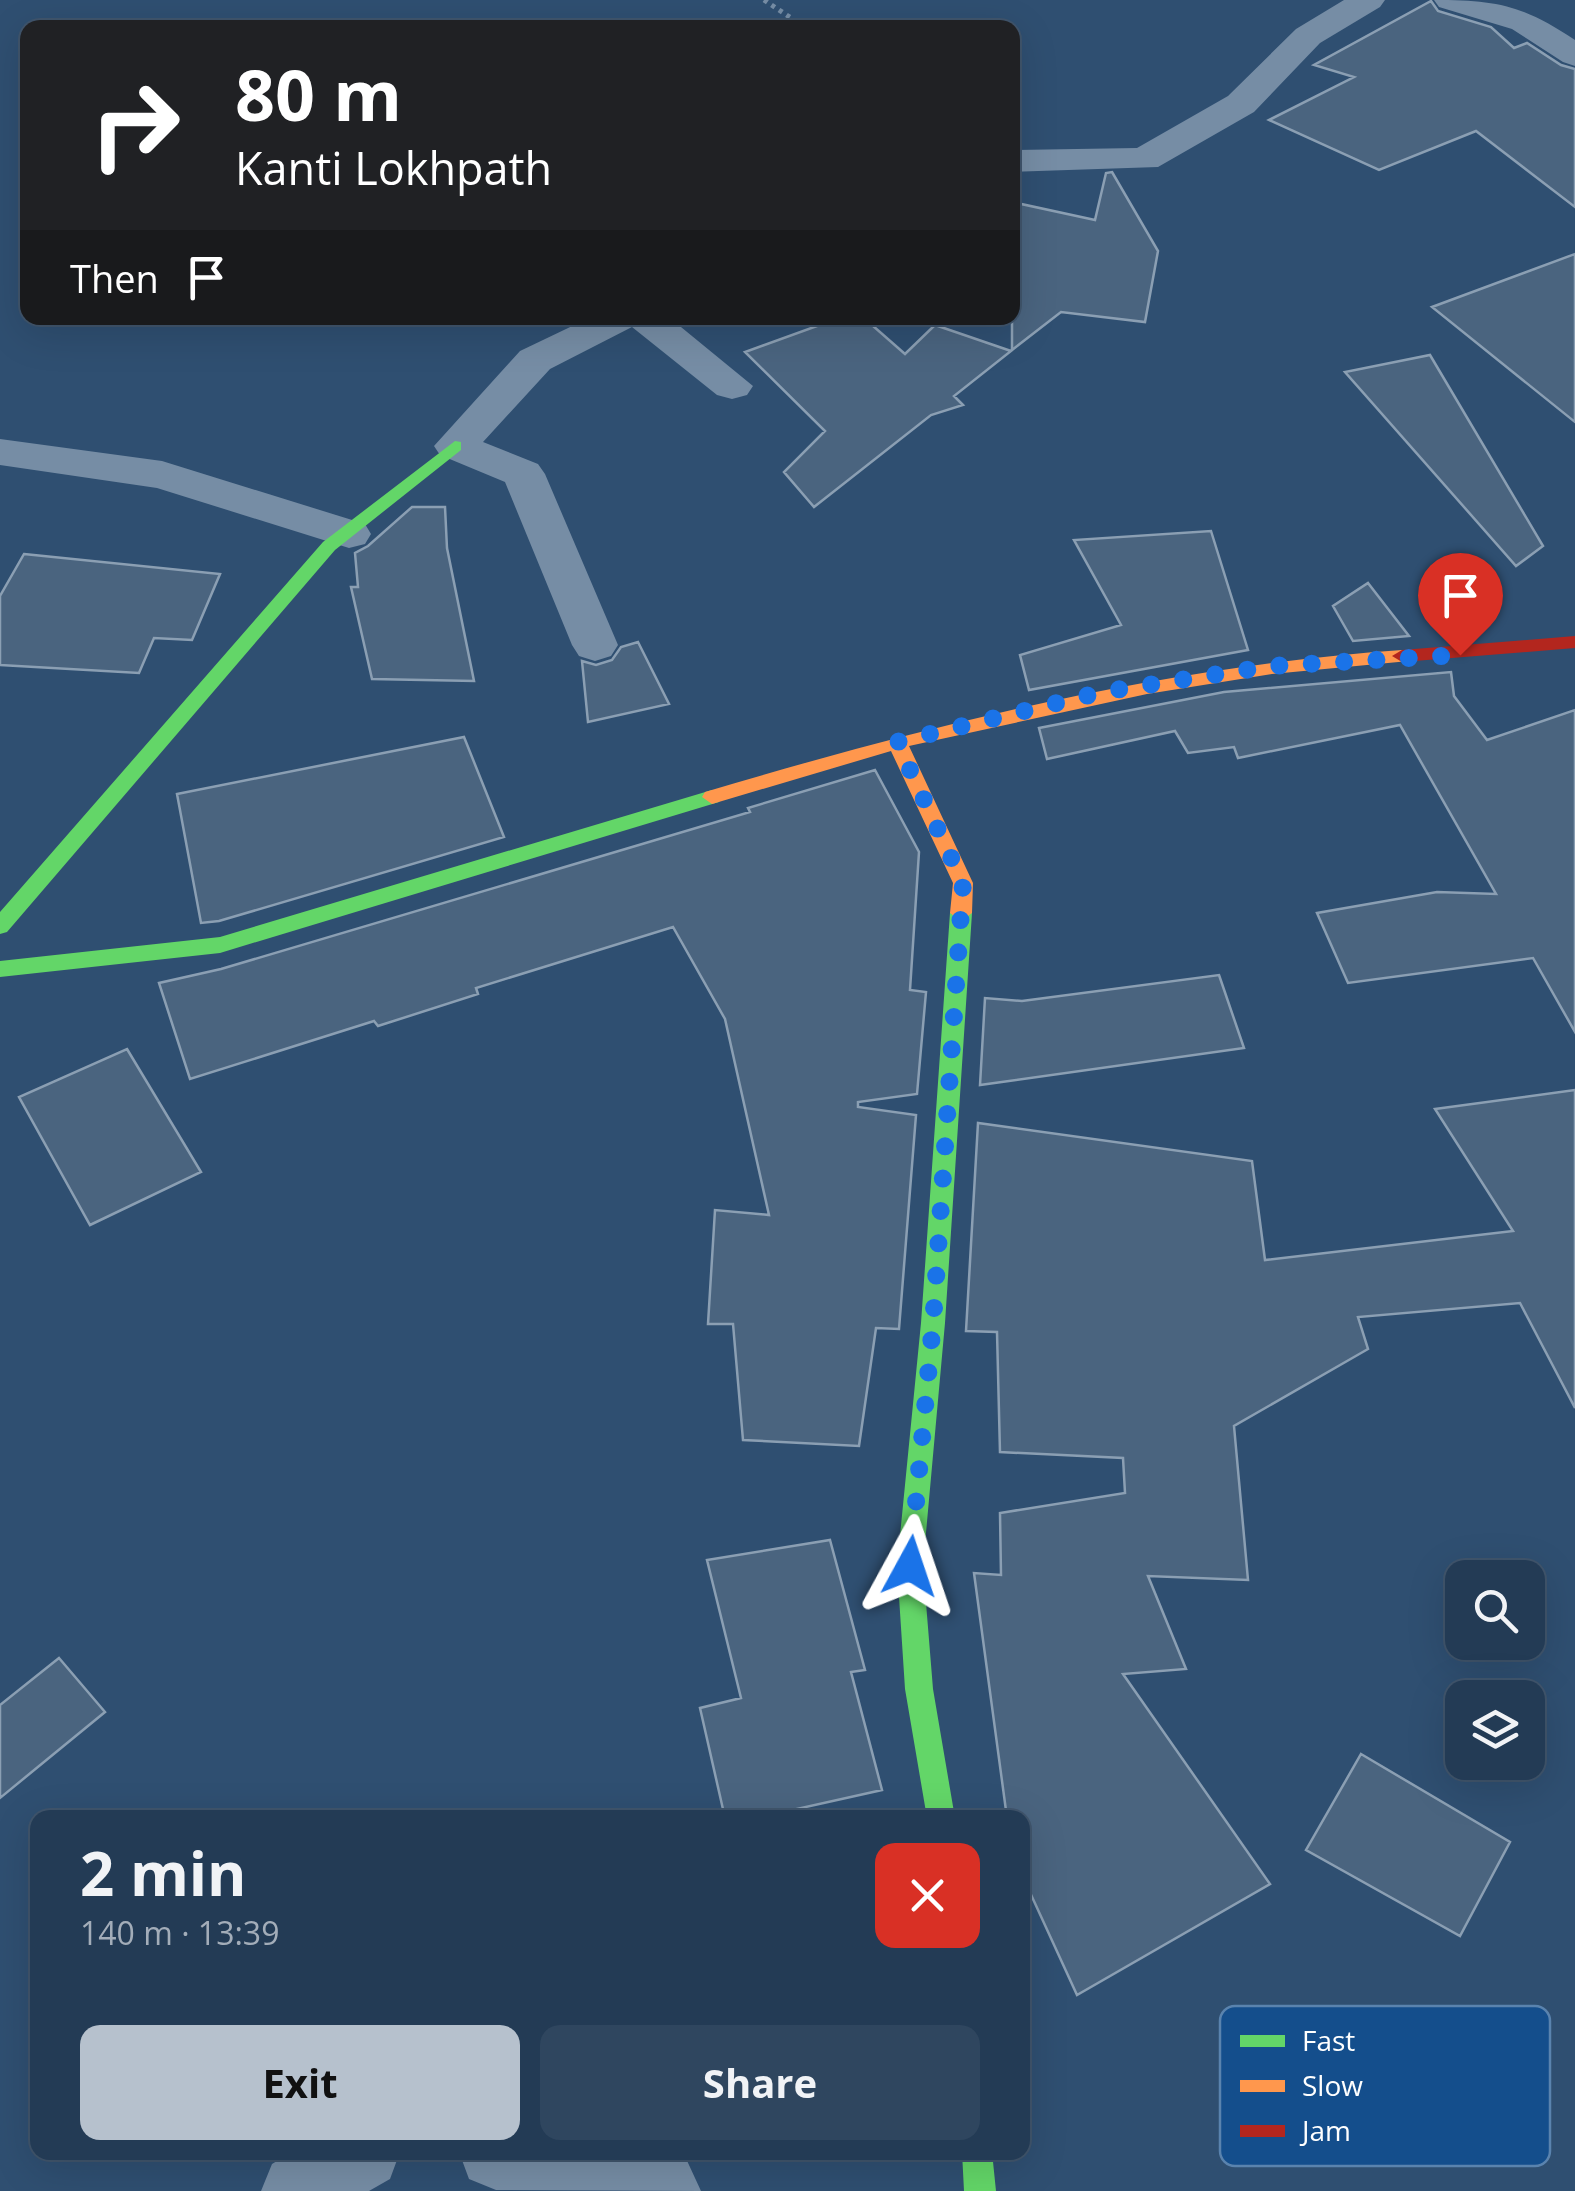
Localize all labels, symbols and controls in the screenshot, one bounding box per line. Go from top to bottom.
text: 80 m [235,46,402,142]
icon: right [70,60,200,190]
text: Kanti Lokhpath [235,137,552,198]
icon: arrive [179,250,234,305]
text: Then [70,252,159,304]
pin [1418,553,1503,656]
icon: arrive [1433,568,1488,623]
position arrow [858,1514,962,1618]
map controls [1445,1560,1545,1780]
button: search [1445,1560,1545,1660]
button: layers [1445,1680,1545,1780]
text: 2 min [80,1832,247,1914]
button: close [875,1843,980,1948]
text: 140 m · 13:39 [80,1911,279,1954]
legend [1220,2006,1550,2166]
text: Fast [1302,2021,1355,2059]
button: Exit [80,2025,520,2140]
button: Share [540,2025,980,2140]
text: Slow [1302,2066,1363,2104]
text: Jam [1299,2111,1351,2149]

